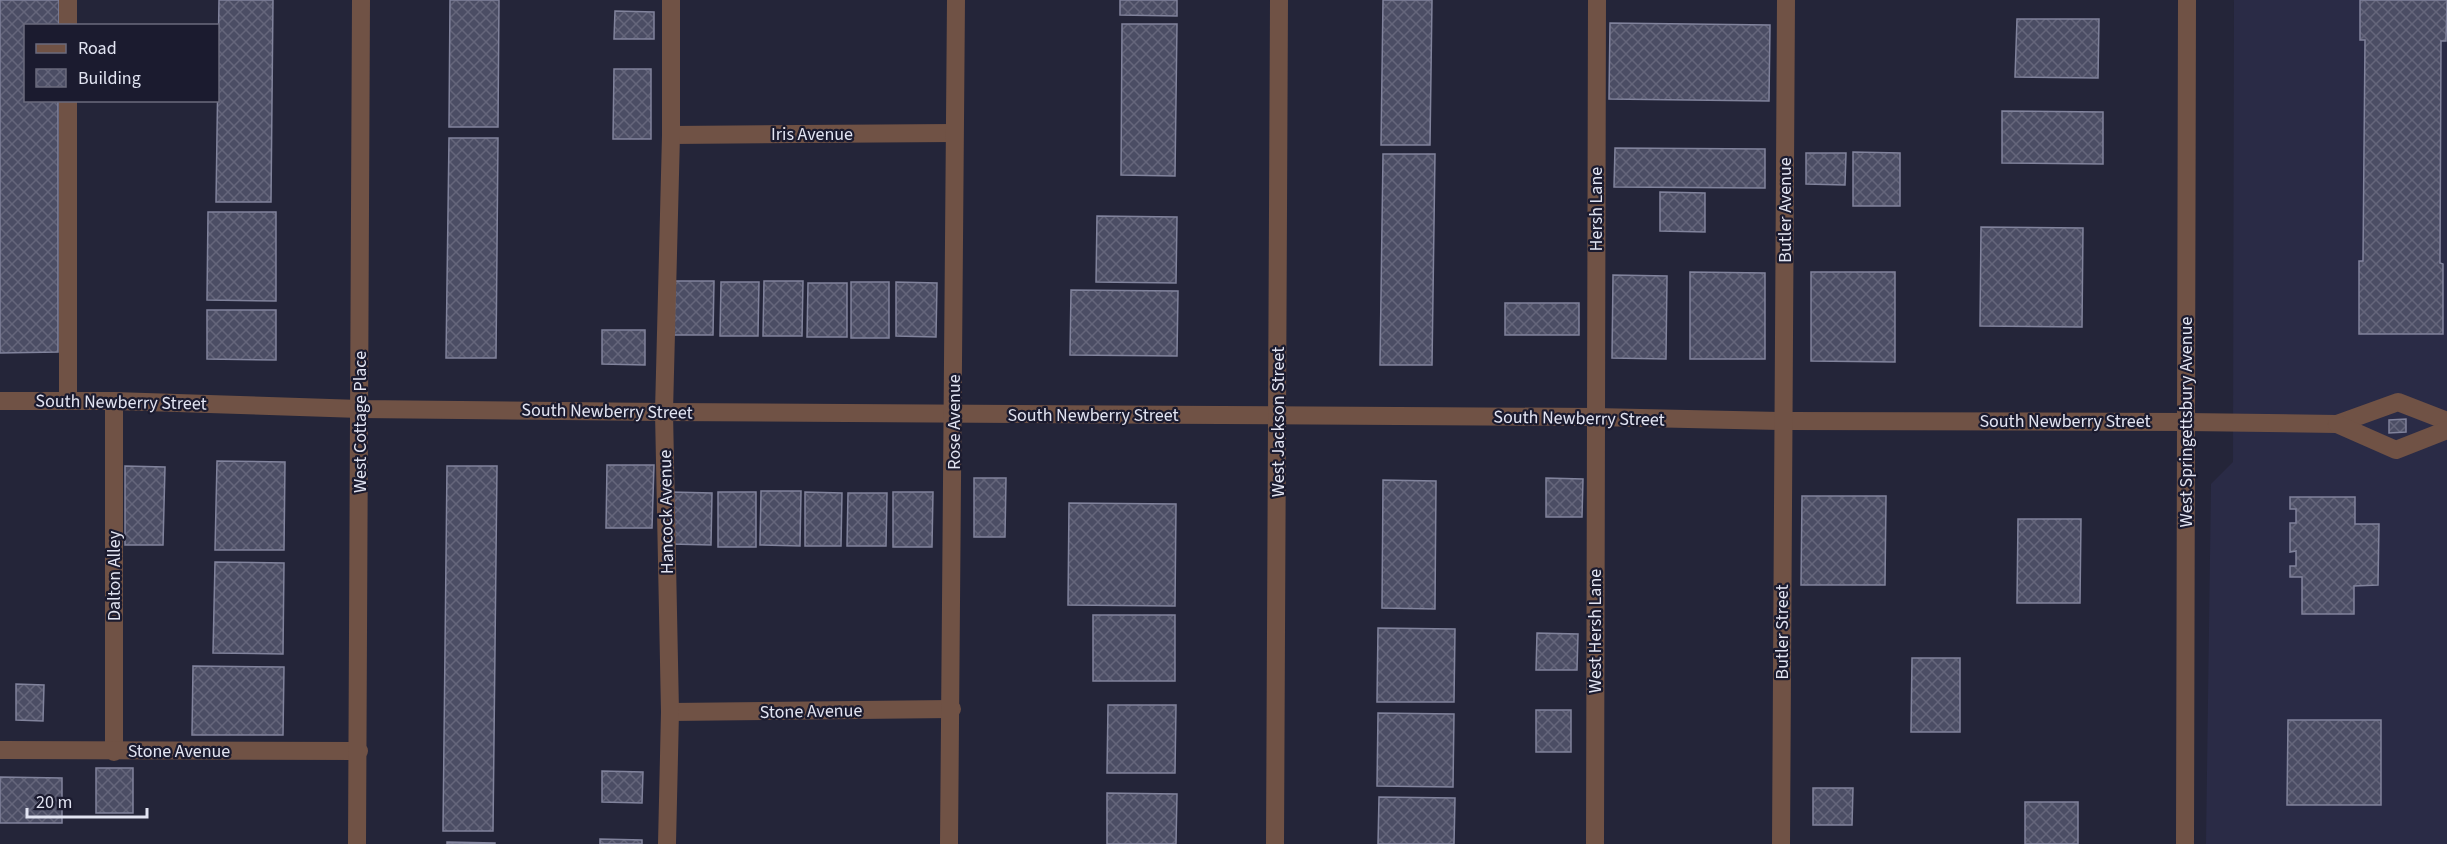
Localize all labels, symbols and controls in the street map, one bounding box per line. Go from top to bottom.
legend [24,24,219,102]
text: Road [78,36,117,61]
text: Building [78,66,141,91]
street label: Iris Avenue [771,122,853,147]
street label: Butler Avenue [1773,157,1798,263]
street label: Hersh Lane [1584,167,1609,251]
street label: West Springettsbury Avenue [2174,317,2199,527]
street label: West Jackson Street [1266,347,1291,497]
street label: West Cottage Place [348,351,373,493]
street label: Rose Avenue [942,374,967,470]
street label: South Newberry Street [35,389,207,416]
street label: South Newberry Street [521,398,693,425]
street label: South Newberry Street [1007,403,1179,428]
street label: South Newberry Street [1493,405,1665,432]
street label: South Newberry Street [1979,409,2151,434]
street label: Hancock Avenue [653,449,680,574]
street label: Dalton Alley [102,530,127,621]
street label: West Hersh Lane [1583,569,1608,693]
street label: Butler Street [1770,585,1795,679]
street label: Stone Avenue [759,698,863,725]
street label: Stone Avenue [128,739,230,764]
scale bar [27,781,147,819]
text: 20 m [36,790,72,815]

